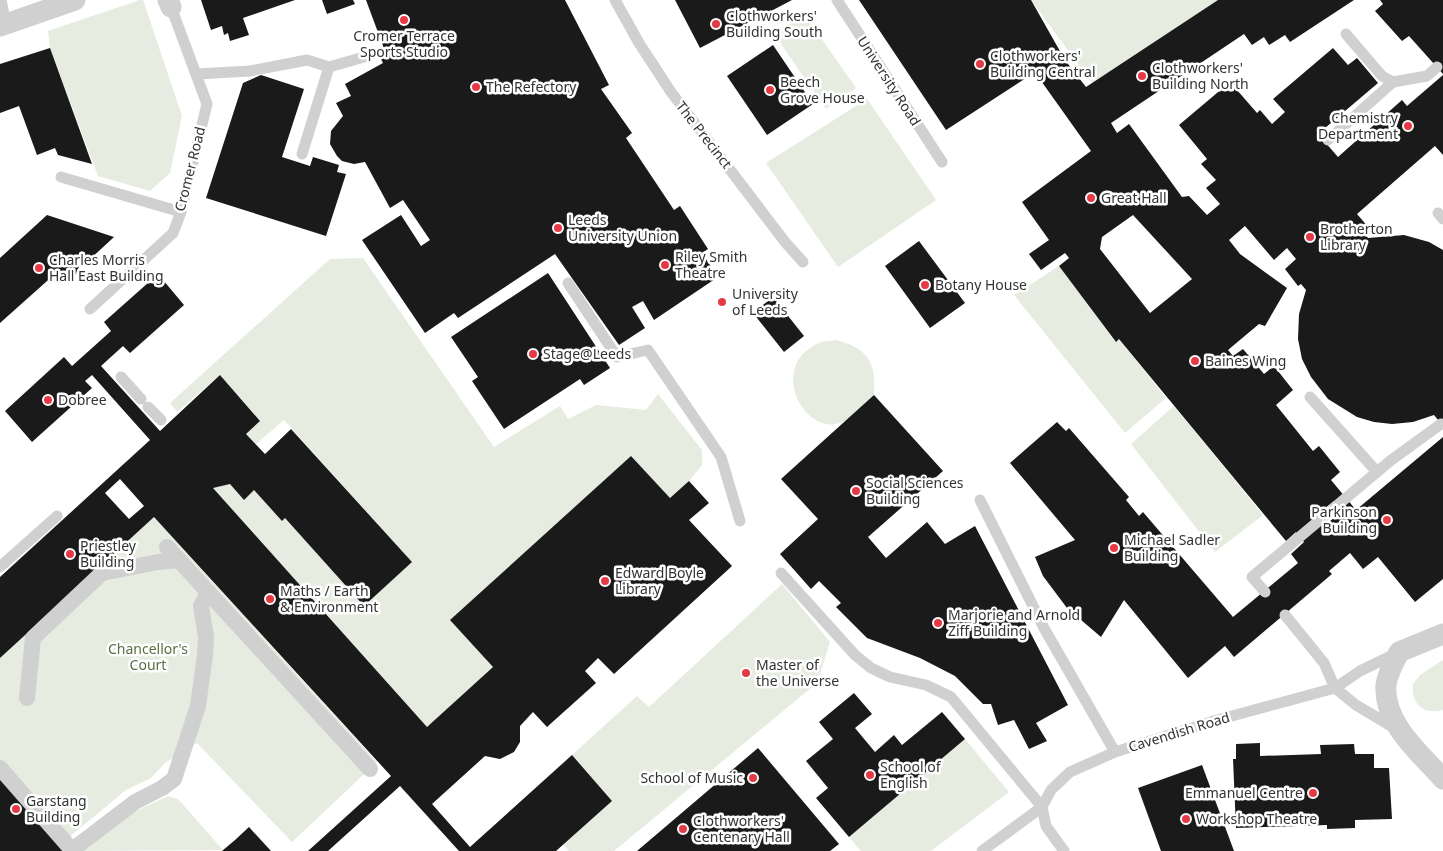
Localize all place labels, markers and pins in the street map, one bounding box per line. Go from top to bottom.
place label: Clothworkers' Building South [726,6,823,41]
marker: Cromer Terrace Sports Studio [398,14,410,26]
marker: Clothworkers' Building South [710,18,722,30]
place label: Cromer Terrace Sports Studio [353,26,455,61]
place label: Clothworkers' Building Central [990,46,1096,81]
marker: Clothworkers' Building Central [974,58,986,70]
place label: Clothworkers' Building North [1152,58,1249,93]
marker: Clothworkers' Building North [1136,70,1148,82]
place label: Beech Grove House [780,72,865,107]
place label: The Refectory [486,77,577,96]
marker: The Refectory [470,81,482,93]
marker: Beech Grove House [764,84,776,96]
place label: Chemistry Department [1318,108,1399,143]
marker: Chemistry Department [1402,120,1414,132]
place label: Great Hall [1101,188,1167,207]
marker: Great Hall [1085,192,1097,204]
place label: Leeds University Union [568,210,677,245]
place label: Brotherton Library [1320,219,1393,254]
marker: Leeds University Union [552,222,564,234]
marker: Brotherton Library [1304,231,1316,243]
place label: Riley Smith Theatre [675,247,747,282]
place label: Charles Morris Hall East Building [49,250,164,285]
marker: Riley Smith Theatre [659,259,671,271]
marker: Charles Morris Hall East Building [33,262,45,274]
place label: Botany House [935,275,1027,294]
marker: Botany House [919,279,931,291]
place label: University of Leeds [732,284,799,319]
marker: University of Leeds [716,296,728,308]
place label: Stage@Leeds [543,344,631,363]
marker: Stage@Leeds [527,348,539,360]
place label: Baines Wing [1205,351,1286,370]
marker: Baines Wing [1189,355,1201,367]
place label: Dobree [58,390,107,409]
marker: Dobree [42,394,54,406]
place label: Social Sciences Building [866,473,964,508]
marker: Social Sciences Building [850,485,862,497]
place label: Parkinson Building [1311,502,1377,537]
marker: Parkinson Building [1381,514,1393,526]
place label: Michael Sadler Building [1124,530,1220,565]
place label: Priestley Building [80,536,137,571]
marker: Michael Sadler Building [1108,542,1120,554]
marker: Priestley Building [64,548,76,560]
place label: Edward Boyle Library [615,563,704,598]
marker: Edward Boyle Library [599,575,611,587]
place label: Maths / Earth & Environment [280,581,378,616]
marker: Maths / Earth & Environment [264,593,276,605]
place label: Marjorie and Arnold Ziff Building [948,605,1080,640]
marker: Marjorie and Arnold Ziff Building [932,617,944,629]
place label: Master of the Universe [756,655,839,690]
marker: Master of the Universe [740,667,752,679]
place label: School of English [880,757,942,792]
place label: School of Music [640,768,743,787]
marker: School of English [864,769,876,781]
marker: School of Music [747,772,759,784]
place label: Emmanuel Centre [1185,783,1303,802]
marker: Emmanuel Centre [1307,787,1319,799]
place label: Garstang Building [26,791,87,826]
marker: Garstang Building [10,803,22,815]
place label: Workshop Theatre [1196,809,1317,828]
place label: Clothworkers' Centenary Hall [693,811,790,846]
marker: Workshop Theatre [1180,813,1192,825]
marker: Clothworkers' Centenary Hall [677,823,689,835]

